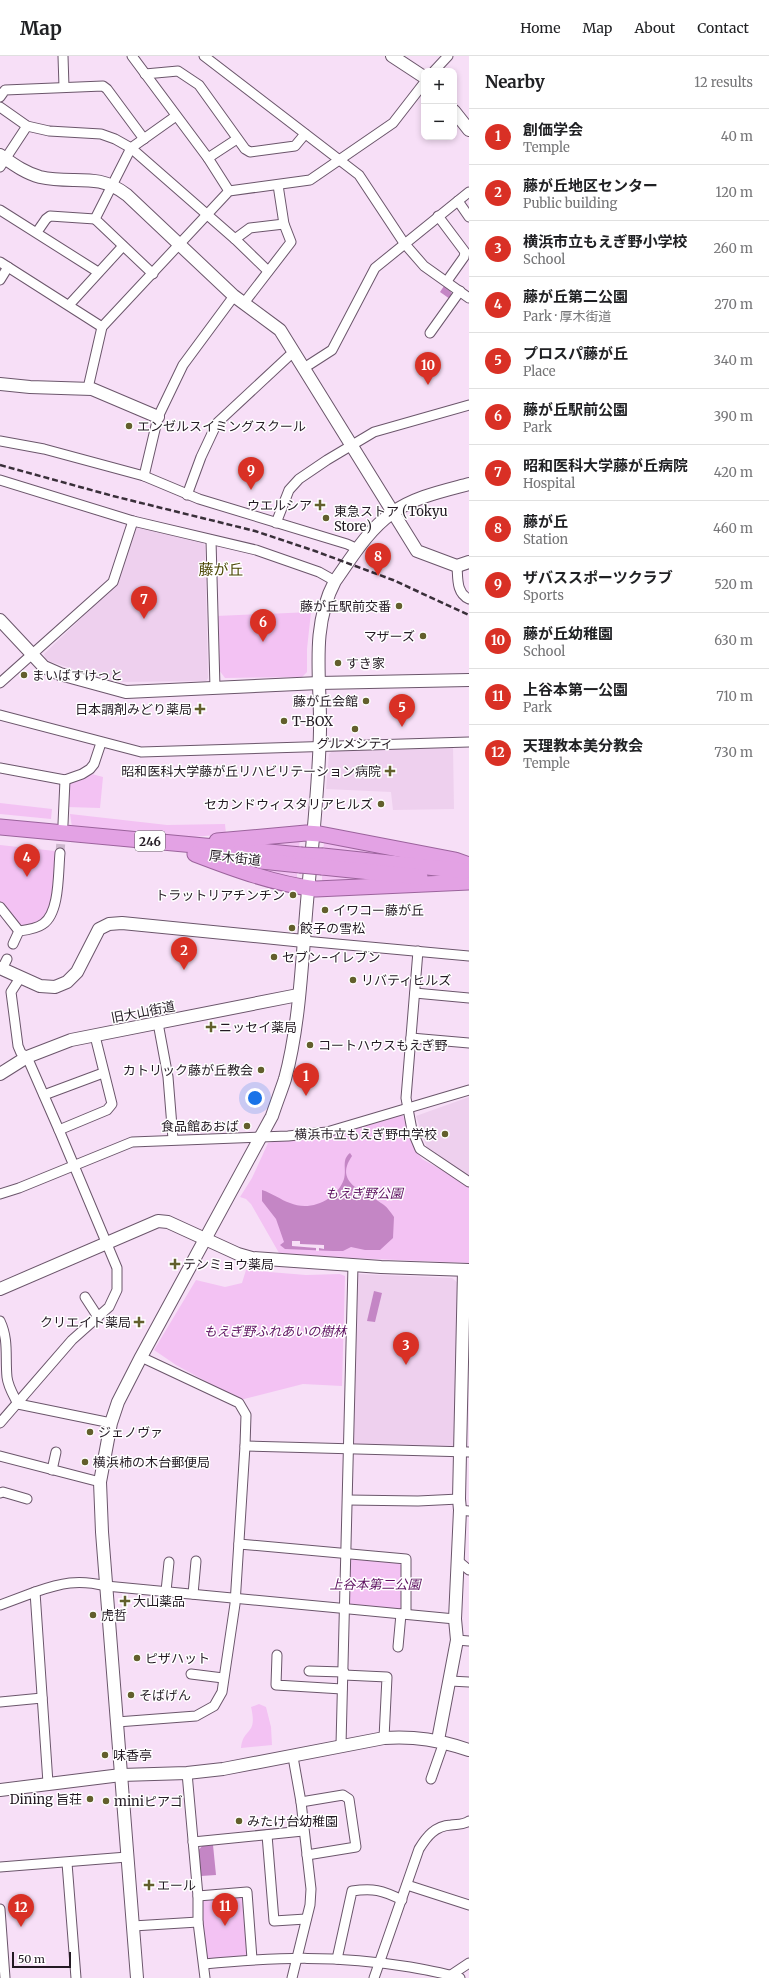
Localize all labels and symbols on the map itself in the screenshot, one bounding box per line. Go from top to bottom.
pin: 10 [415,352,441,385]
place label: エンゼルスイミングスクール [137,418,306,435]
marker: エンゼルスイミングスクール [124,421,134,431]
pin: 9 [238,457,264,490]
place label: ウエルシア [247,497,312,514]
marker: ウエルシア [315,500,325,510]
place label: 東急ストア (Tokyu Store) [334,503,448,535]
marker: 東急ストア (Tokyu Store) [321,513,331,523]
pin: 8 [365,543,391,576]
district label: 藤が丘 [198,560,244,579]
pin: 7 [131,586,157,619]
place label: 藤が丘駅前交番 [300,598,391,615]
marker: 藤が丘駅前交番 [394,601,404,611]
pin: 6 [250,609,276,642]
place label: マザーズ [364,628,415,645]
marker: マザーズ [418,631,428,641]
place label: すき家 [346,655,385,672]
marker: すき家 [333,658,343,668]
place label: まいばすけっと [32,667,123,684]
marker: まいばすけっと [19,670,29,680]
place label: 藤が丘会館 [293,693,358,710]
pin: 5 [389,694,415,727]
marker: 藤が丘会館 [361,696,371,706]
place label: 日本調剤みどり薬局 [75,701,192,718]
marker: 日本調剤みどり薬局 [195,704,205,714]
place label: T-BOX [292,713,334,730]
marker: T-BOX [279,716,289,726]
marker: グルメシティ [350,724,360,734]
place label: グルメシティ [316,735,394,752]
place label: 昭和医科大学藤が丘リハビリテーション病院 [121,763,381,780]
marker: 昭和医科大学藤が丘リハビリテーション病院 [384,765,396,777]
place label: セカンドウィスタリアヒルズ [204,796,373,813]
marker: セカンドウィスタリアヒルズ [376,799,386,809]
road number: 246 [135,831,165,851]
pin: 4 [14,844,40,877]
street label: 厚木街道 [208,847,262,869]
place label: トラットリアチンチン [155,887,285,904]
marker: トラットリアチンチン [288,890,298,900]
place label: イワコー藤が丘 [333,902,424,919]
marker: イワコー藤が丘 [320,905,330,915]
place label: 餃子の雪松 [300,920,365,937]
marker: 餃子の雪松 [287,923,297,933]
pin: 2 [171,937,197,970]
place label: セブン-イレブン [282,949,381,966]
marker: セブン-イレブン [269,952,279,962]
place label: リバティヒルズ [361,972,451,989]
marker: リバティヒルズ [348,975,358,985]
street label: 旧大山街道 [109,997,177,1027]
place label: ニッセイ薬局 [219,1019,297,1036]
marker: ニッセイ薬局 [206,1022,216,1032]
place label: コートハウスもえぎ野 [318,1037,448,1054]
marker: コートハウスもえぎ野 [305,1040,315,1050]
place label: カトリック藤が丘教会 [123,1062,253,1079]
pin: 1 [293,1063,319,1096]
marker: カトリック藤が丘教会 [256,1065,266,1075]
your location [245,1088,265,1108]
place label: 食品館あおば [161,1118,239,1135]
marker: 食品館あおば [242,1121,252,1131]
place label: 横浜市立もえぎ野中学校 [294,1126,437,1143]
marker: 横浜市立もえぎ野中学校 [440,1129,450,1139]
park label: もえぎ野公園 [325,1185,405,1202]
place label: テンミョウ薬局 [183,1256,274,1273]
marker: テンミョウ薬局 [170,1259,180,1269]
place label: クリエイト薬局 [40,1314,131,1331]
marker: クリエイト薬局 [134,1317,144,1327]
park label: もえぎ野ふれあいの樹林 [204,1323,348,1340]
pin: 3 [393,1332,419,1365]
place label: ジェノヴァ [98,1424,163,1441]
marker: ジェノヴァ [85,1427,95,1437]
place label: 横浜柿の木台郵便局 [93,1454,210,1471]
marker: 横浜柿の木台郵便局 [80,1457,90,1467]
park label: 上谷本第二公園 [329,1576,422,1593]
place label: 大山薬品 [133,1593,185,1610]
marker: 大山薬品 [120,1596,130,1606]
place label: 虎哲 [101,1607,127,1624]
marker: 虎哲 [88,1610,98,1620]
place label: ピザハット [145,1650,210,1667]
marker: ピザハット [132,1653,142,1663]
place label: そばげん [139,1687,191,1704]
marker: そばげん [126,1690,136,1700]
place label: 味香亭 [113,1747,152,1764]
marker: 味香亭 [100,1750,110,1760]
place label: Dining 旨荘 [10,1791,82,1808]
place label: miniピアゴ [114,1793,183,1810]
marker: Dining 旨荘 [85,1794,95,1804]
marker: miniピアゴ [101,1796,111,1806]
place label: みたけ台幼稚園 [247,1813,338,1830]
marker: みたけ台幼稚園 [234,1816,244,1826]
place label: エール [157,1877,196,1894]
marker: エール [144,1880,154,1890]
pin: 11 [212,1893,238,1926]
pin: 12 [8,1894,34,1927]
scale bar [12,1950,71,1969]

